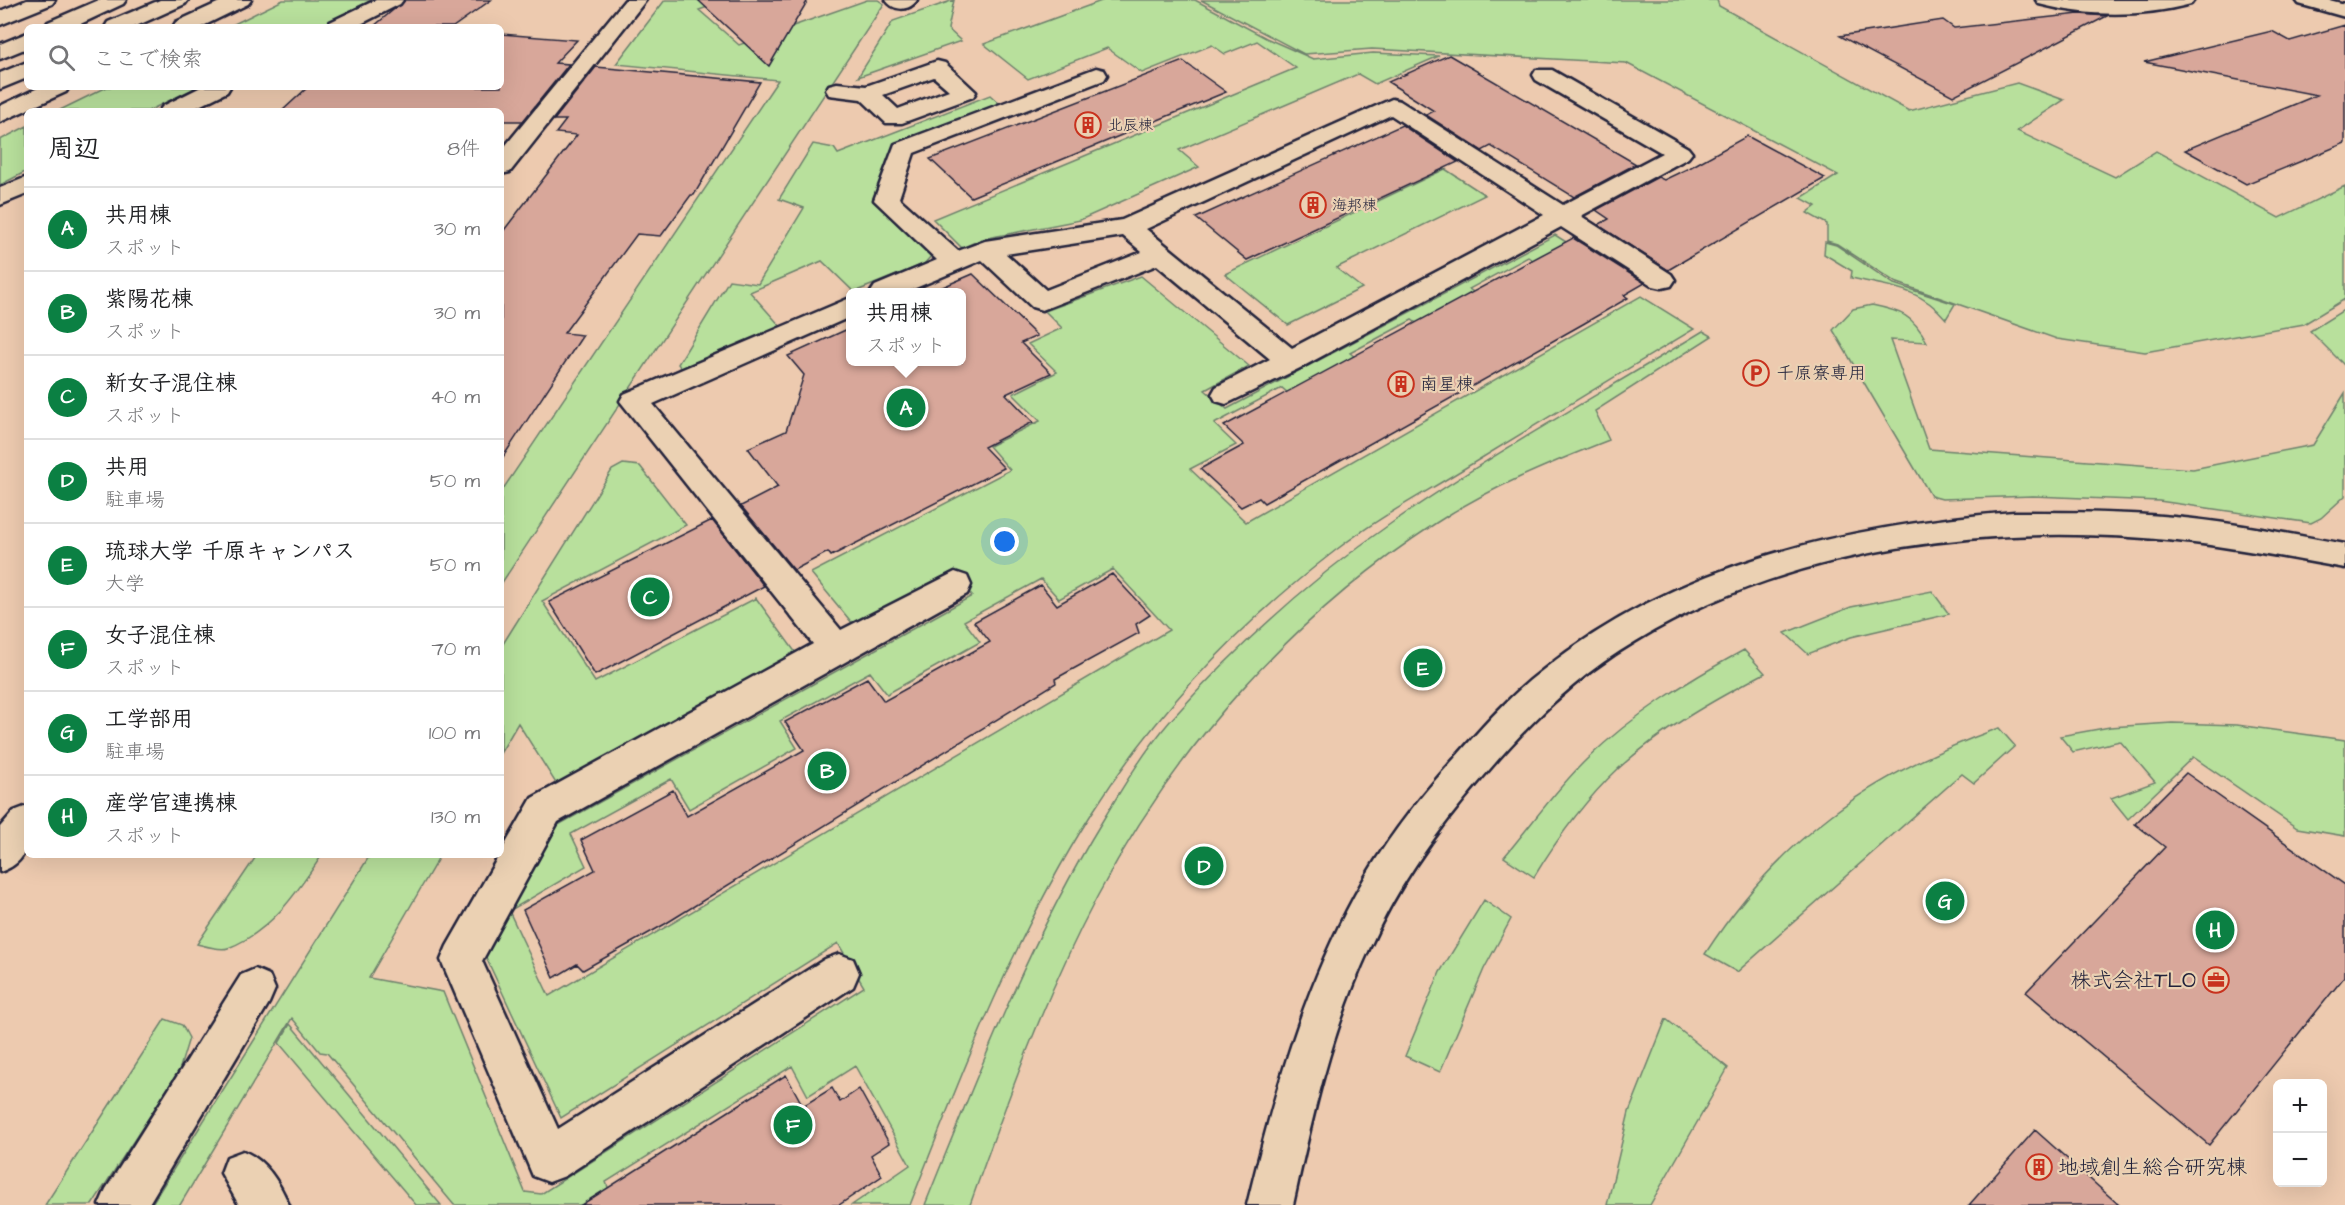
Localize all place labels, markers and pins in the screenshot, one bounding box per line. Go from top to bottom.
building icon: 北辰棟 [1073,110,1103,140]
place label: 北辰棟 [1108,115,1153,136]
building icon: 海邦棟 [1298,190,1328,220]
place label: 海邦棟 [1332,195,1377,216]
parking icon: 千原寮専用 [1741,358,1771,388]
place label: 千原寮専用 [1776,361,1866,386]
building icon: 南星棟 [1386,369,1416,399]
place label: 南星棟 [1420,372,1474,397]
pin: A [886,386,926,430]
pin: C [630,574,670,620]
pin: E [1404,646,1442,690]
pin: B [808,748,846,794]
pin: D [1184,844,1224,888]
pin: G [1926,878,1964,924]
pin: H [2196,908,2234,952]
office icon: 株式会社TLO [2201,965,2231,995]
place label: 株式会社TLO [2070,966,2196,995]
pin: F [774,1102,812,1148]
building icon: 地域創生総合研究棟 [2024,1152,2054,1182]
place label: 地域創生総合研究棟 [2058,1153,2247,1182]

